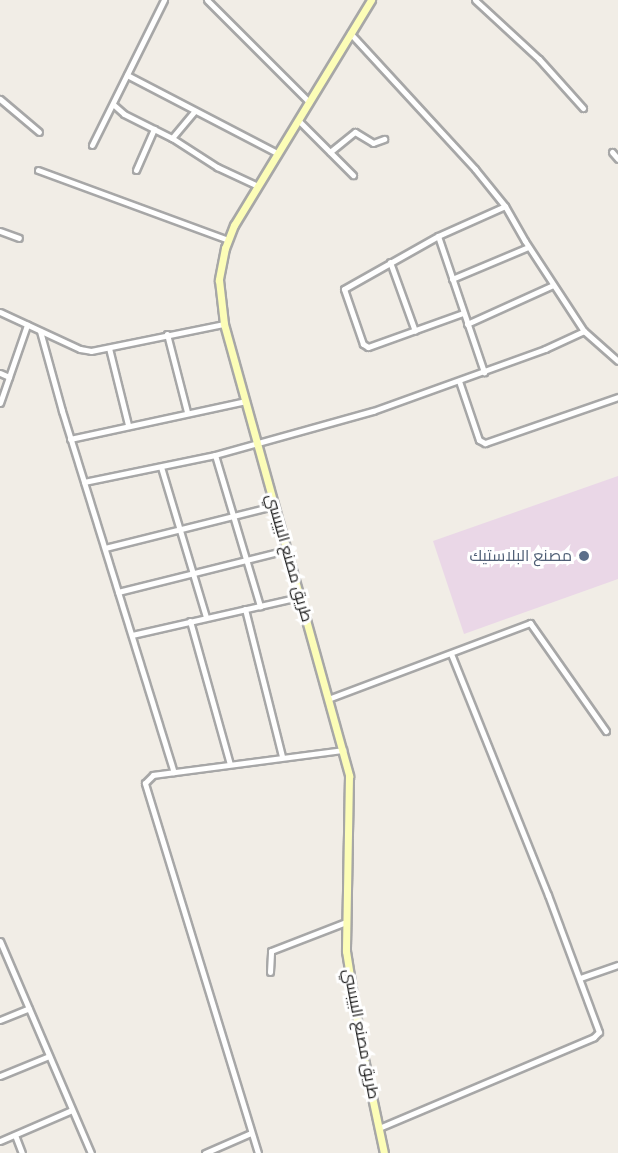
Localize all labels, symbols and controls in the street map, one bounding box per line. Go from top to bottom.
street label: طريق مصنع البيبسي [262,492,316,624]
place label: مصنع البلاستيك [469,546,572,566]
marker: مصنع البلاستيك [577,549,591,563]
street label: طريق مصنع البيبسي [339,967,383,1101]

